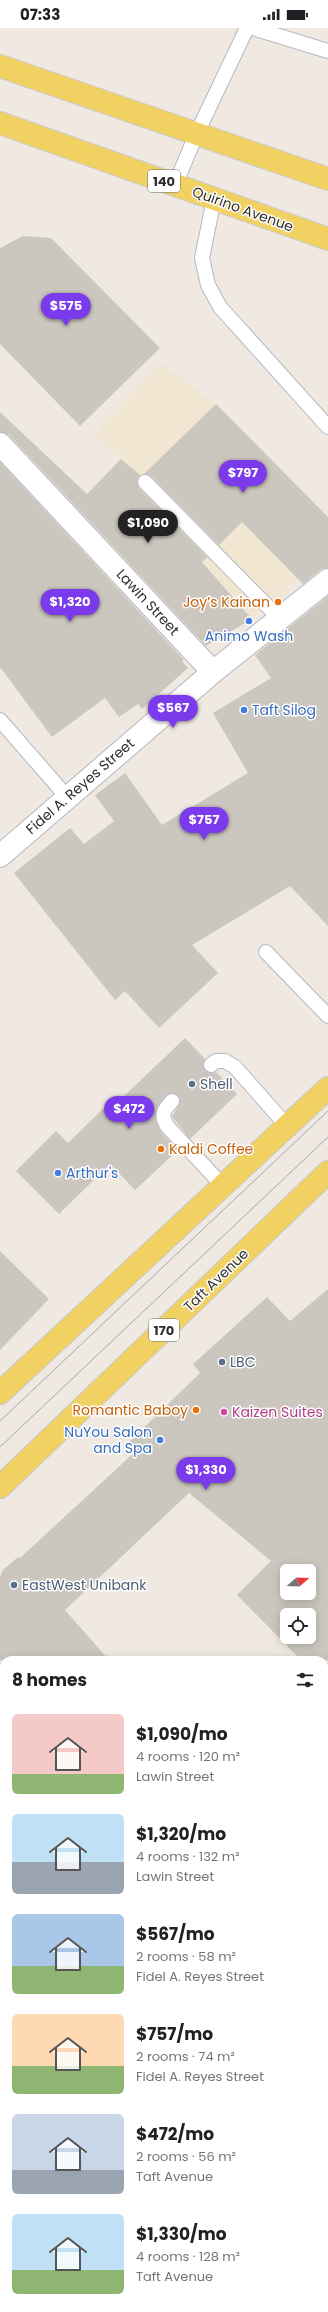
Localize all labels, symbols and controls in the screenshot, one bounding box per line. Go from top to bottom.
text: 07:33 [20,4,60,25]
road number: 140 [148,170,180,192]
street label: Quirino Avenue [190,181,297,237]
pin: $575 [42,293,90,327]
text: $575 [50,296,82,315]
pin: $797 [219,460,267,494]
text: $797 [228,463,258,482]
pin: $1,090 [115,510,181,544]
text: $1,090 [127,513,169,532]
street label: Lawin Street [112,564,184,640]
pin: $1,320 [37,589,103,623]
text: $1,320 [50,592,90,611]
place label: Joy’s Kainan [183,592,270,612]
marker: Joy’s Kainan [273,597,283,607]
marker: Animo Wash [244,616,254,626]
place label: Animo Wash [205,626,293,646]
pin: $567 [149,695,197,729]
text: $567 [157,698,189,717]
place label: Taft Silog [252,700,316,720]
marker: Taft Silog [239,705,249,715]
street label: Fidel A. Reyes Street [21,733,139,839]
pin: $757 [180,807,228,841]
text: $757 [189,810,219,829]
place label: Shell [200,1074,233,1094]
marker: Shell [187,1079,197,1089]
pin: $472 [105,1096,153,1130]
text: $472 [113,1099,145,1118]
place label: Kaldi Coffee [169,1139,254,1159]
marker: Kaldi Coffee [156,1144,166,1154]
place label: Arthur's [66,1163,118,1183]
marker: Arthur's [53,1168,63,1178]
street label: Taft Avenue [179,1244,253,1316]
road number: 170 [149,1319,179,1341]
place label: LBC [230,1352,255,1372]
marker: LBC [217,1357,227,1367]
place label: Romantic Baboy [73,1400,188,1420]
place label: Kaizen Suites [232,1402,323,1422]
marker: Romantic Baboy [191,1405,201,1415]
marker: Kaizen Suites [219,1407,229,1417]
place label: NuYou Salon and Spa [64,1422,152,1458]
marker: NuYou Salon and Spa [155,1435,165,1445]
pin: $1,330 [173,1457,239,1491]
text: $1,330 [185,1460,227,1479]
north arrow [280,1564,316,1600]
map controls [280,1564,316,1644]
place label: EastWest Unibank [22,1575,147,1595]
marker: EastWest Unibank [9,1580,19,1590]
button: locate [280,1608,316,1644]
text: 8 homes [12,1668,87,1692]
icon: filters [294,1669,316,1691]
text: $1,090/mo [136,1722,228,1746]
icon: home [44,1730,92,1778]
text: 4 rooms · 120 m² [136,1747,240,1766]
text: Lawin Street [136,1767,214,1786]
text: $1,320/mo [136,1822,226,1846]
icon: home [44,1830,92,1878]
text: 4 rooms · 132 m² [136,1847,239,1866]
text: Lawin Street [136,1867,214,1886]
text: $567/mo [136,1922,215,1946]
icon: home [44,1930,92,1978]
text: 2 rooms · 58 m² [136,1947,236,1966]
text: Fidel A. Reyes Street [136,1967,264,1986]
text: $757/mo [136,2022,213,2046]
icon: home [44,2030,92,2078]
text: 2 rooms · 74 m² [136,2047,235,2066]
text: Fidel A. Reyes Street [136,2067,264,2086]
text: $472/mo [136,2122,214,2146]
icon: home [44,2130,92,2178]
text: 2 rooms · 56 m² [136,2147,236,2166]
text: Taft Avenue [136,2167,213,2186]
text: $1,330/mo [136,2222,227,2246]
icon: home [44,2230,92,2278]
text: 4 rooms · 128 m² [136,2247,240,2266]
text: Taft Avenue [136,2267,213,2286]

